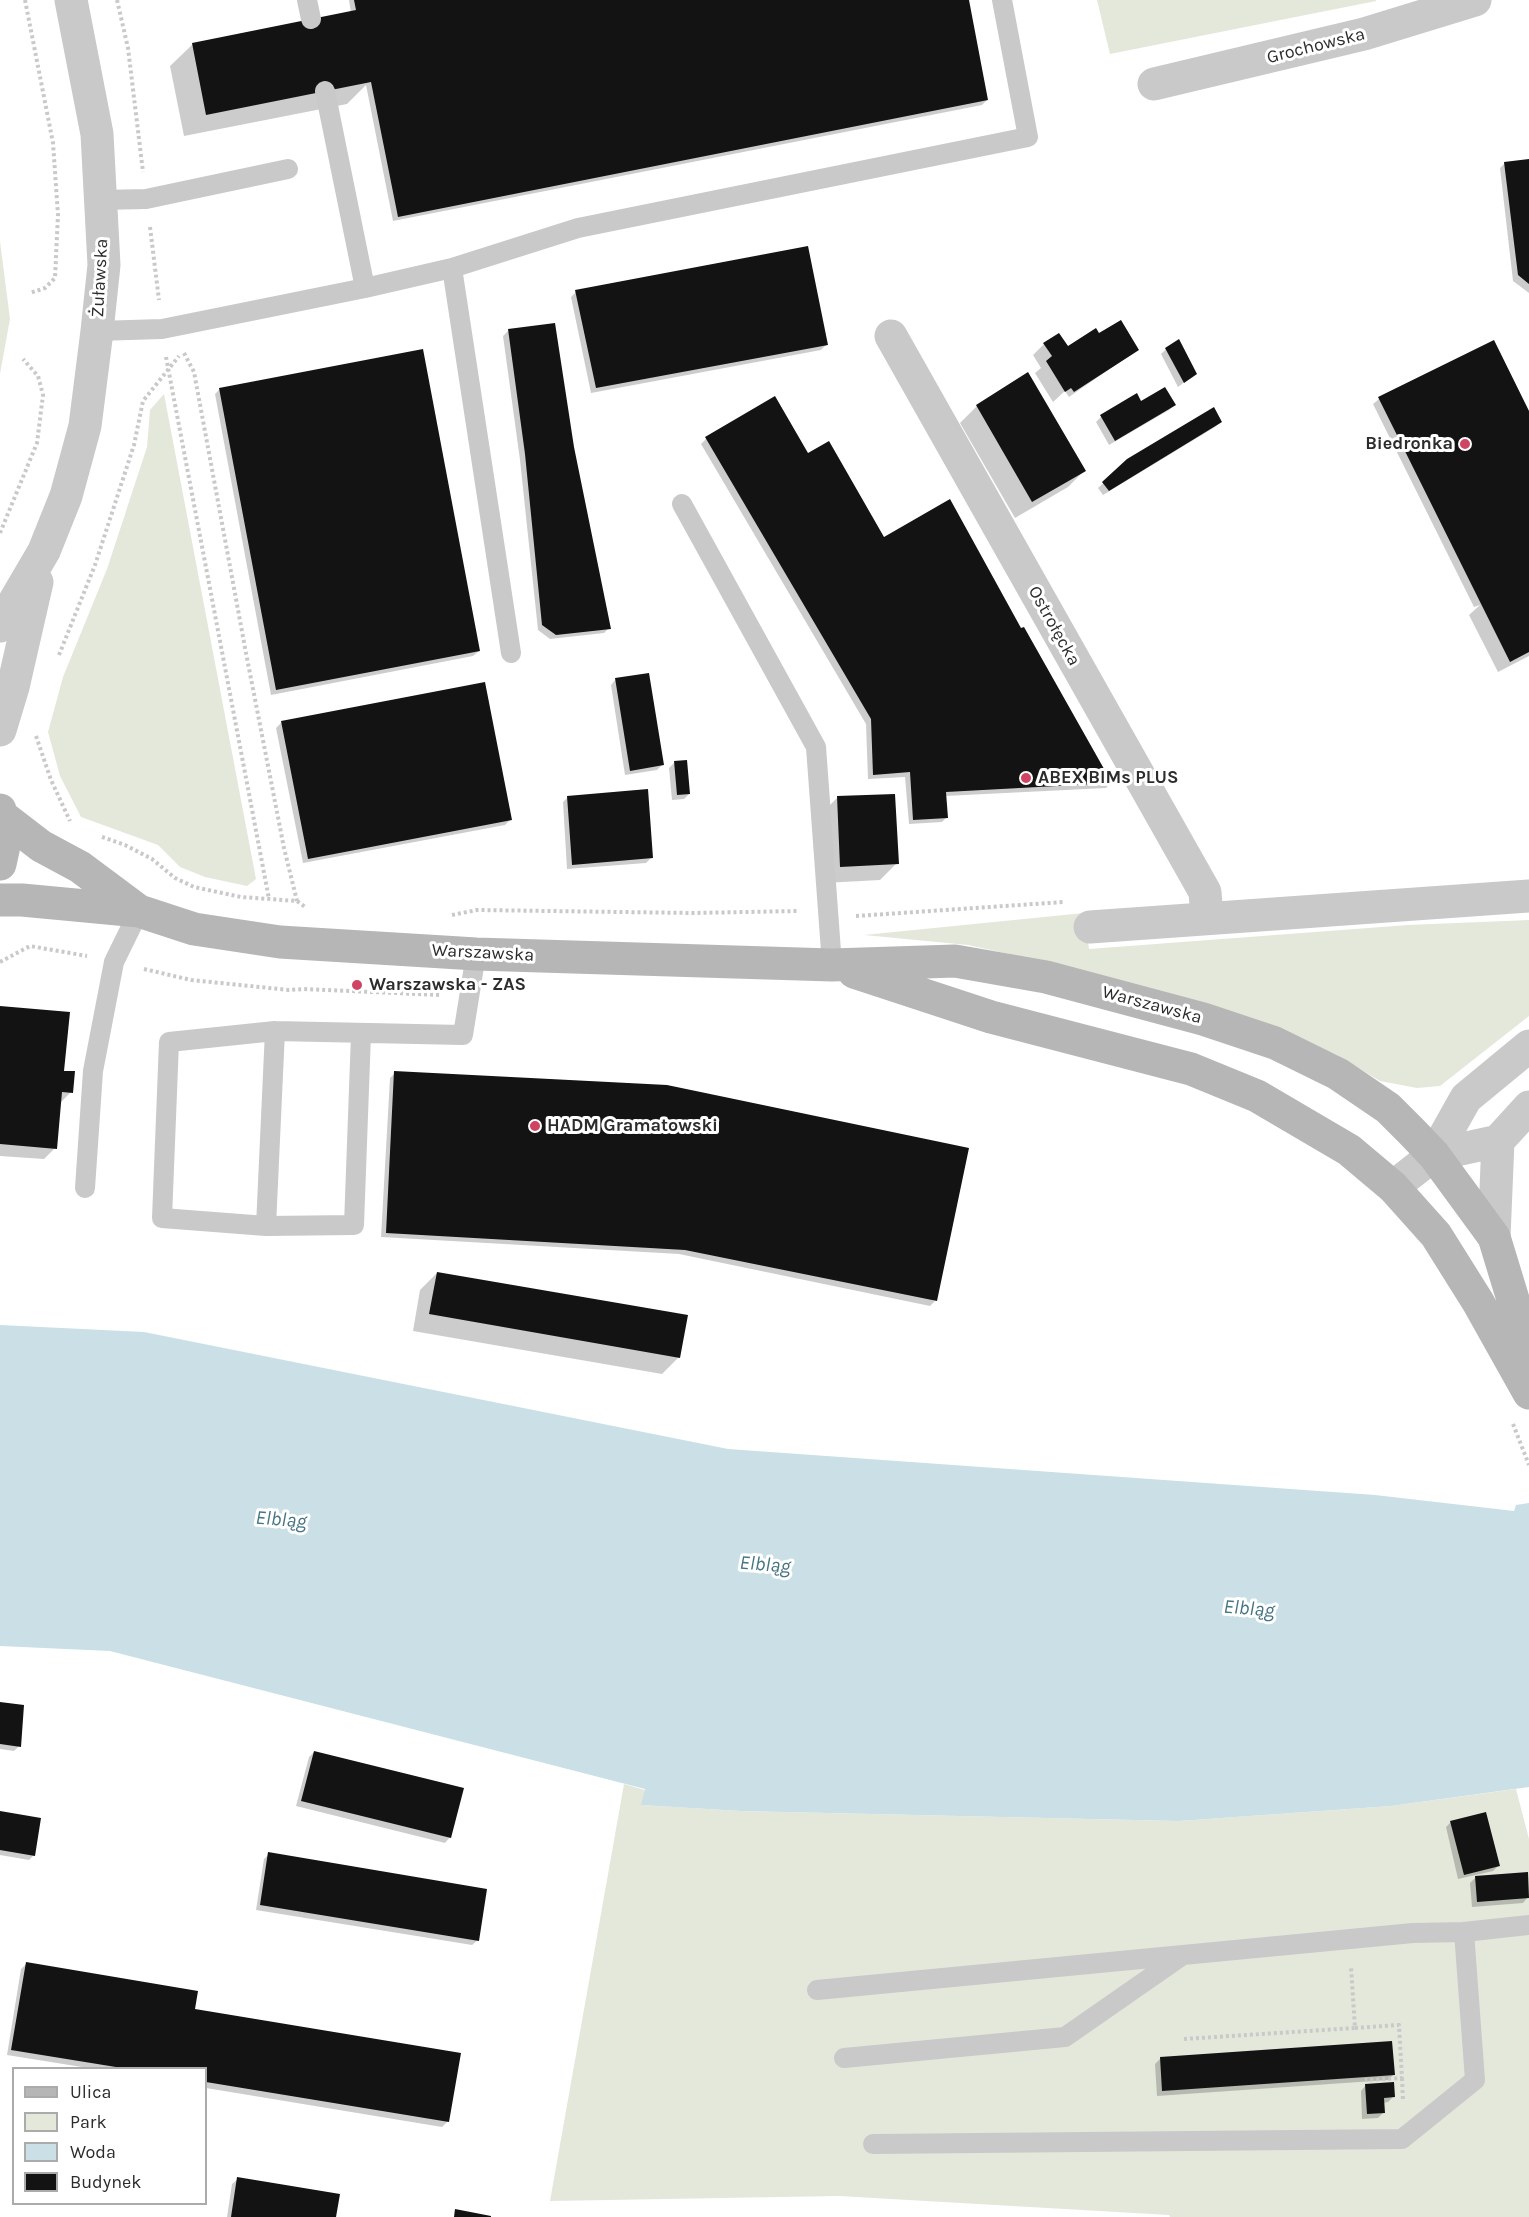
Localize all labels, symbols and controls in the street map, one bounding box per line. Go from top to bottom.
street label: Grochowska [1265,23,1367,69]
street label: Żuławska [87,238,113,318]
place label: Biedronka [1365,433,1453,455]
marker: Biedronka [1458,437,1472,451]
street label: Ostrołęcka [1023,582,1085,670]
place label: ABEX BIMs PLUS [1038,767,1179,789]
marker: ABEX BIMs PLUS [1019,771,1033,785]
street label: Warszawska [431,940,535,966]
place label: Warszawska - ZAS [369,974,526,996]
marker: Warszawska - ZAS [350,978,364,992]
street label: Warszawska [1100,981,1204,1029]
place label: HADM Gramatowski [547,1115,718,1137]
marker: HADM Gramatowski [528,1119,542,1133]
water label: Elbląg [255,1506,307,1534]
water label: Elbląg [739,1551,791,1579]
water label: Elbląg [1223,1595,1275,1623]
legend [12,2067,207,2205]
text: Ulica [70,2081,111,2103]
text: Park [70,2111,107,2133]
text: Woda [70,2141,116,2163]
text: Budynek [70,2171,141,2193]

